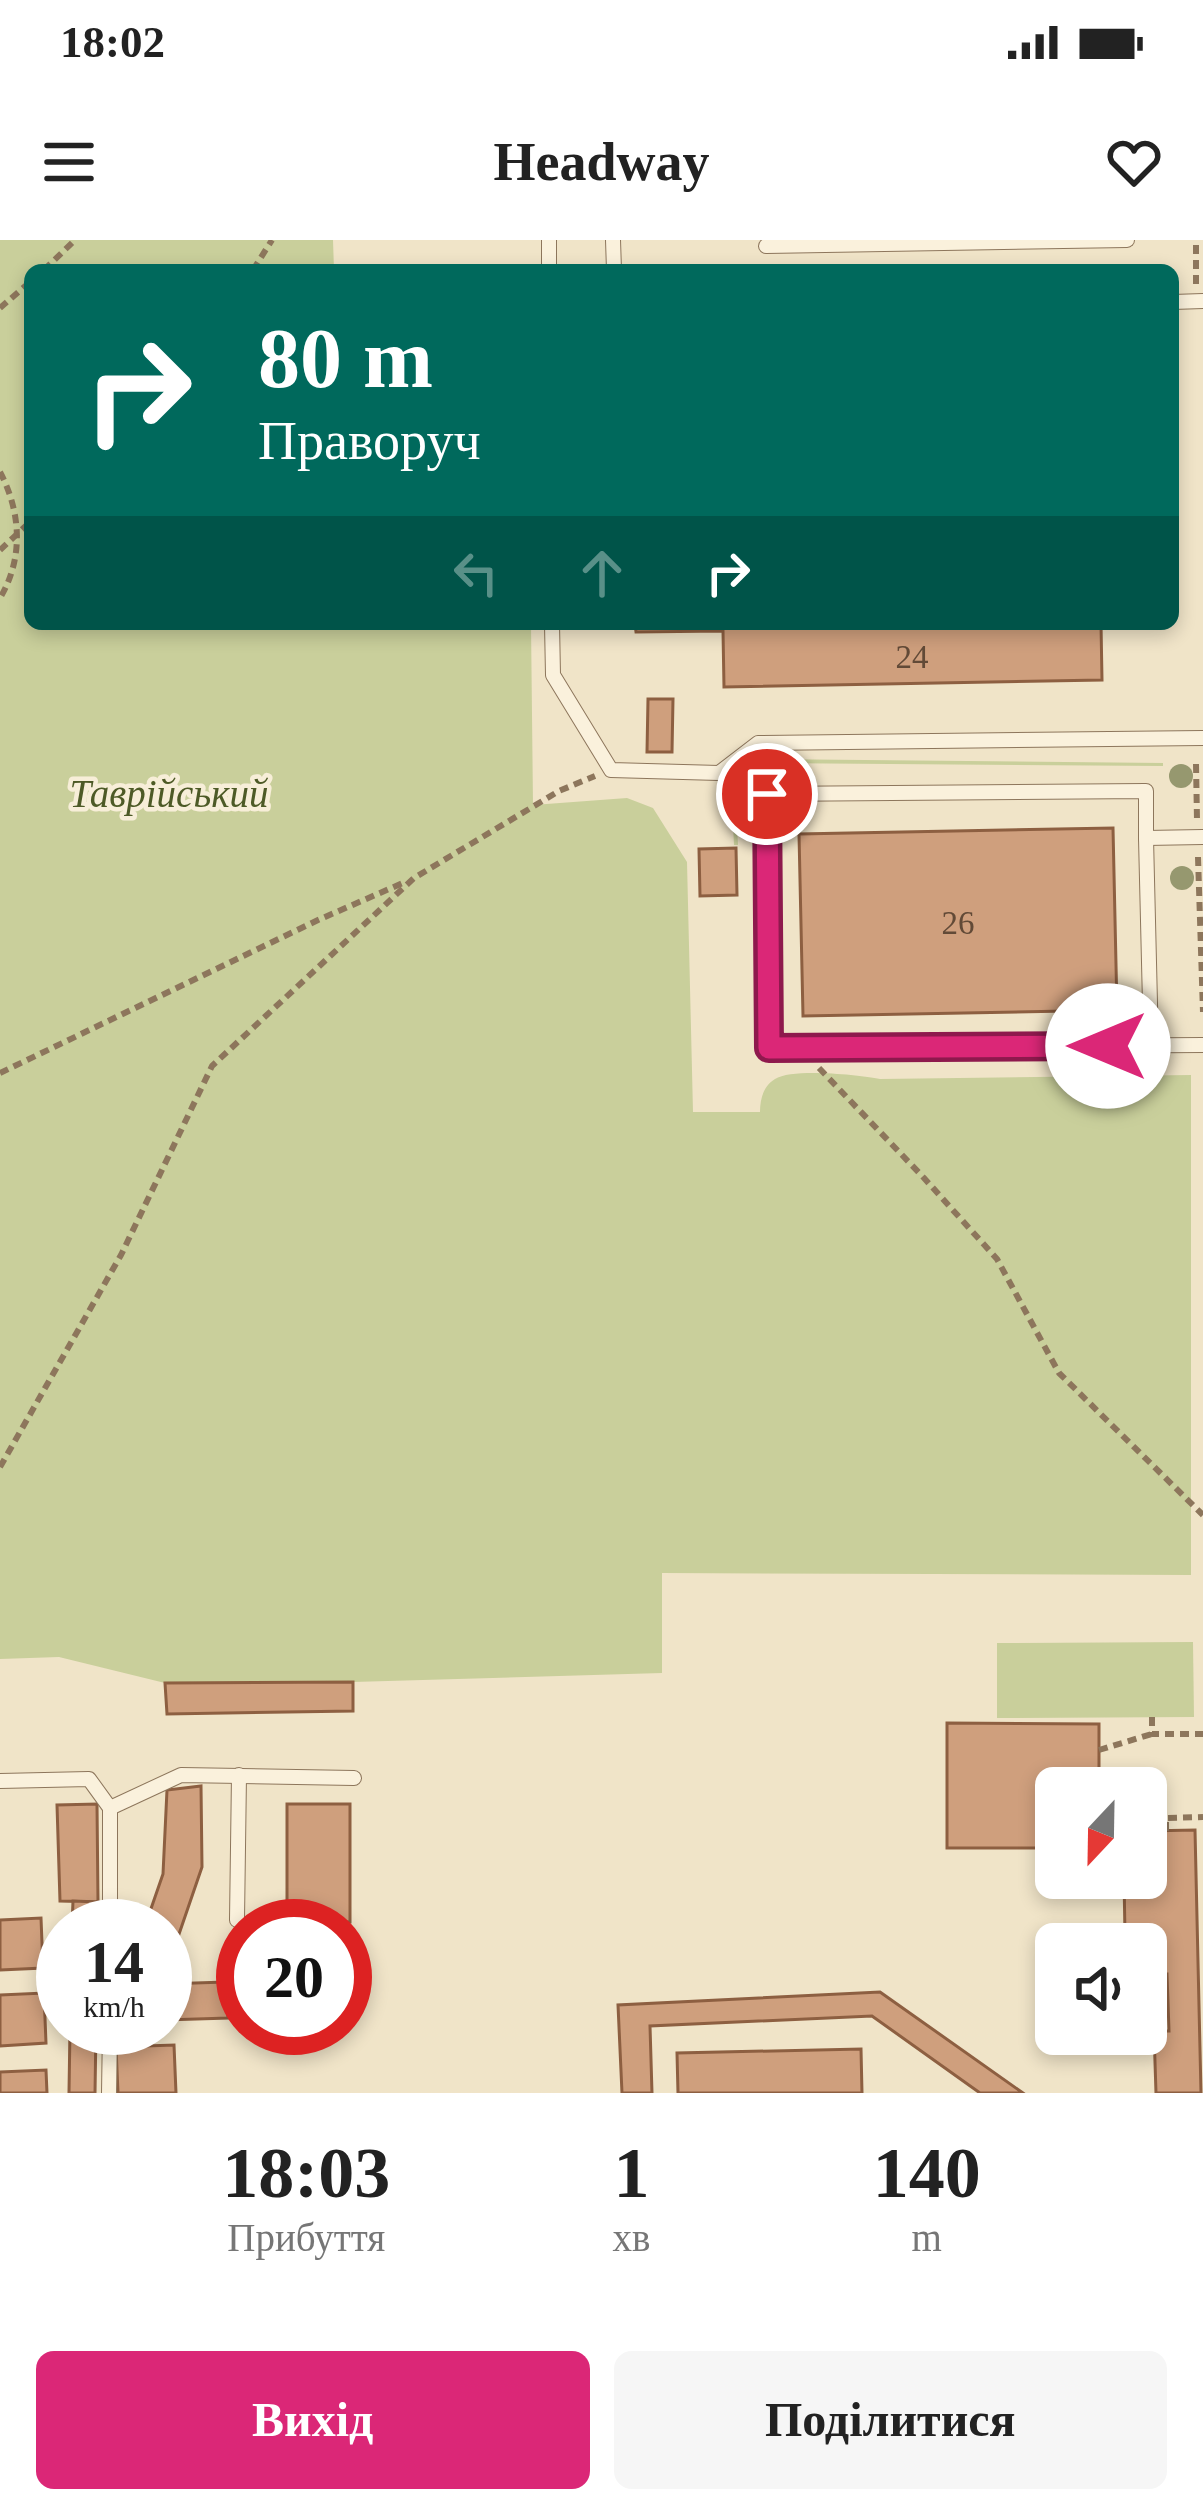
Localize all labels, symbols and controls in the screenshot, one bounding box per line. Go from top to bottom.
text: 18:02 [60,17,165,67]
icon: menu [36,129,102,195]
icon: heart [1101,129,1167,195]
text: Headway [494,132,710,192]
icon: right [60,312,216,468]
text: 80 m [258,312,433,405]
text: Праворуч [258,411,481,471]
icon: left [443,540,509,606]
icon: ahead [569,540,635,606]
icon: right [695,540,761,606]
house number: 24 [896,639,929,675]
pin [716,743,818,845]
icon: arrive [734,761,800,827]
park label: Таврійський [70,772,269,816]
house number: 26 [942,905,975,941]
position arrow [1045,983,1171,1109]
north arrow [1035,1767,1167,1899]
map controls [1035,1767,1167,2055]
speed limit sign: 20 [216,1899,372,2055]
button: sound [1035,1923,1167,2055]
text: 14 [84,1929,144,1995]
text: km/h [83,1990,145,2023]
text: 18:03 [222,2133,390,2213]
text: 1 [613,2133,649,2213]
text: 140 [873,2133,981,2213]
text: Прибуття [227,2216,385,2259]
text: хв [613,2216,650,2259]
text: m [912,2216,942,2259]
button: Вихід [36,2351,590,2489]
button: Поділитися [614,2351,1167,2489]

